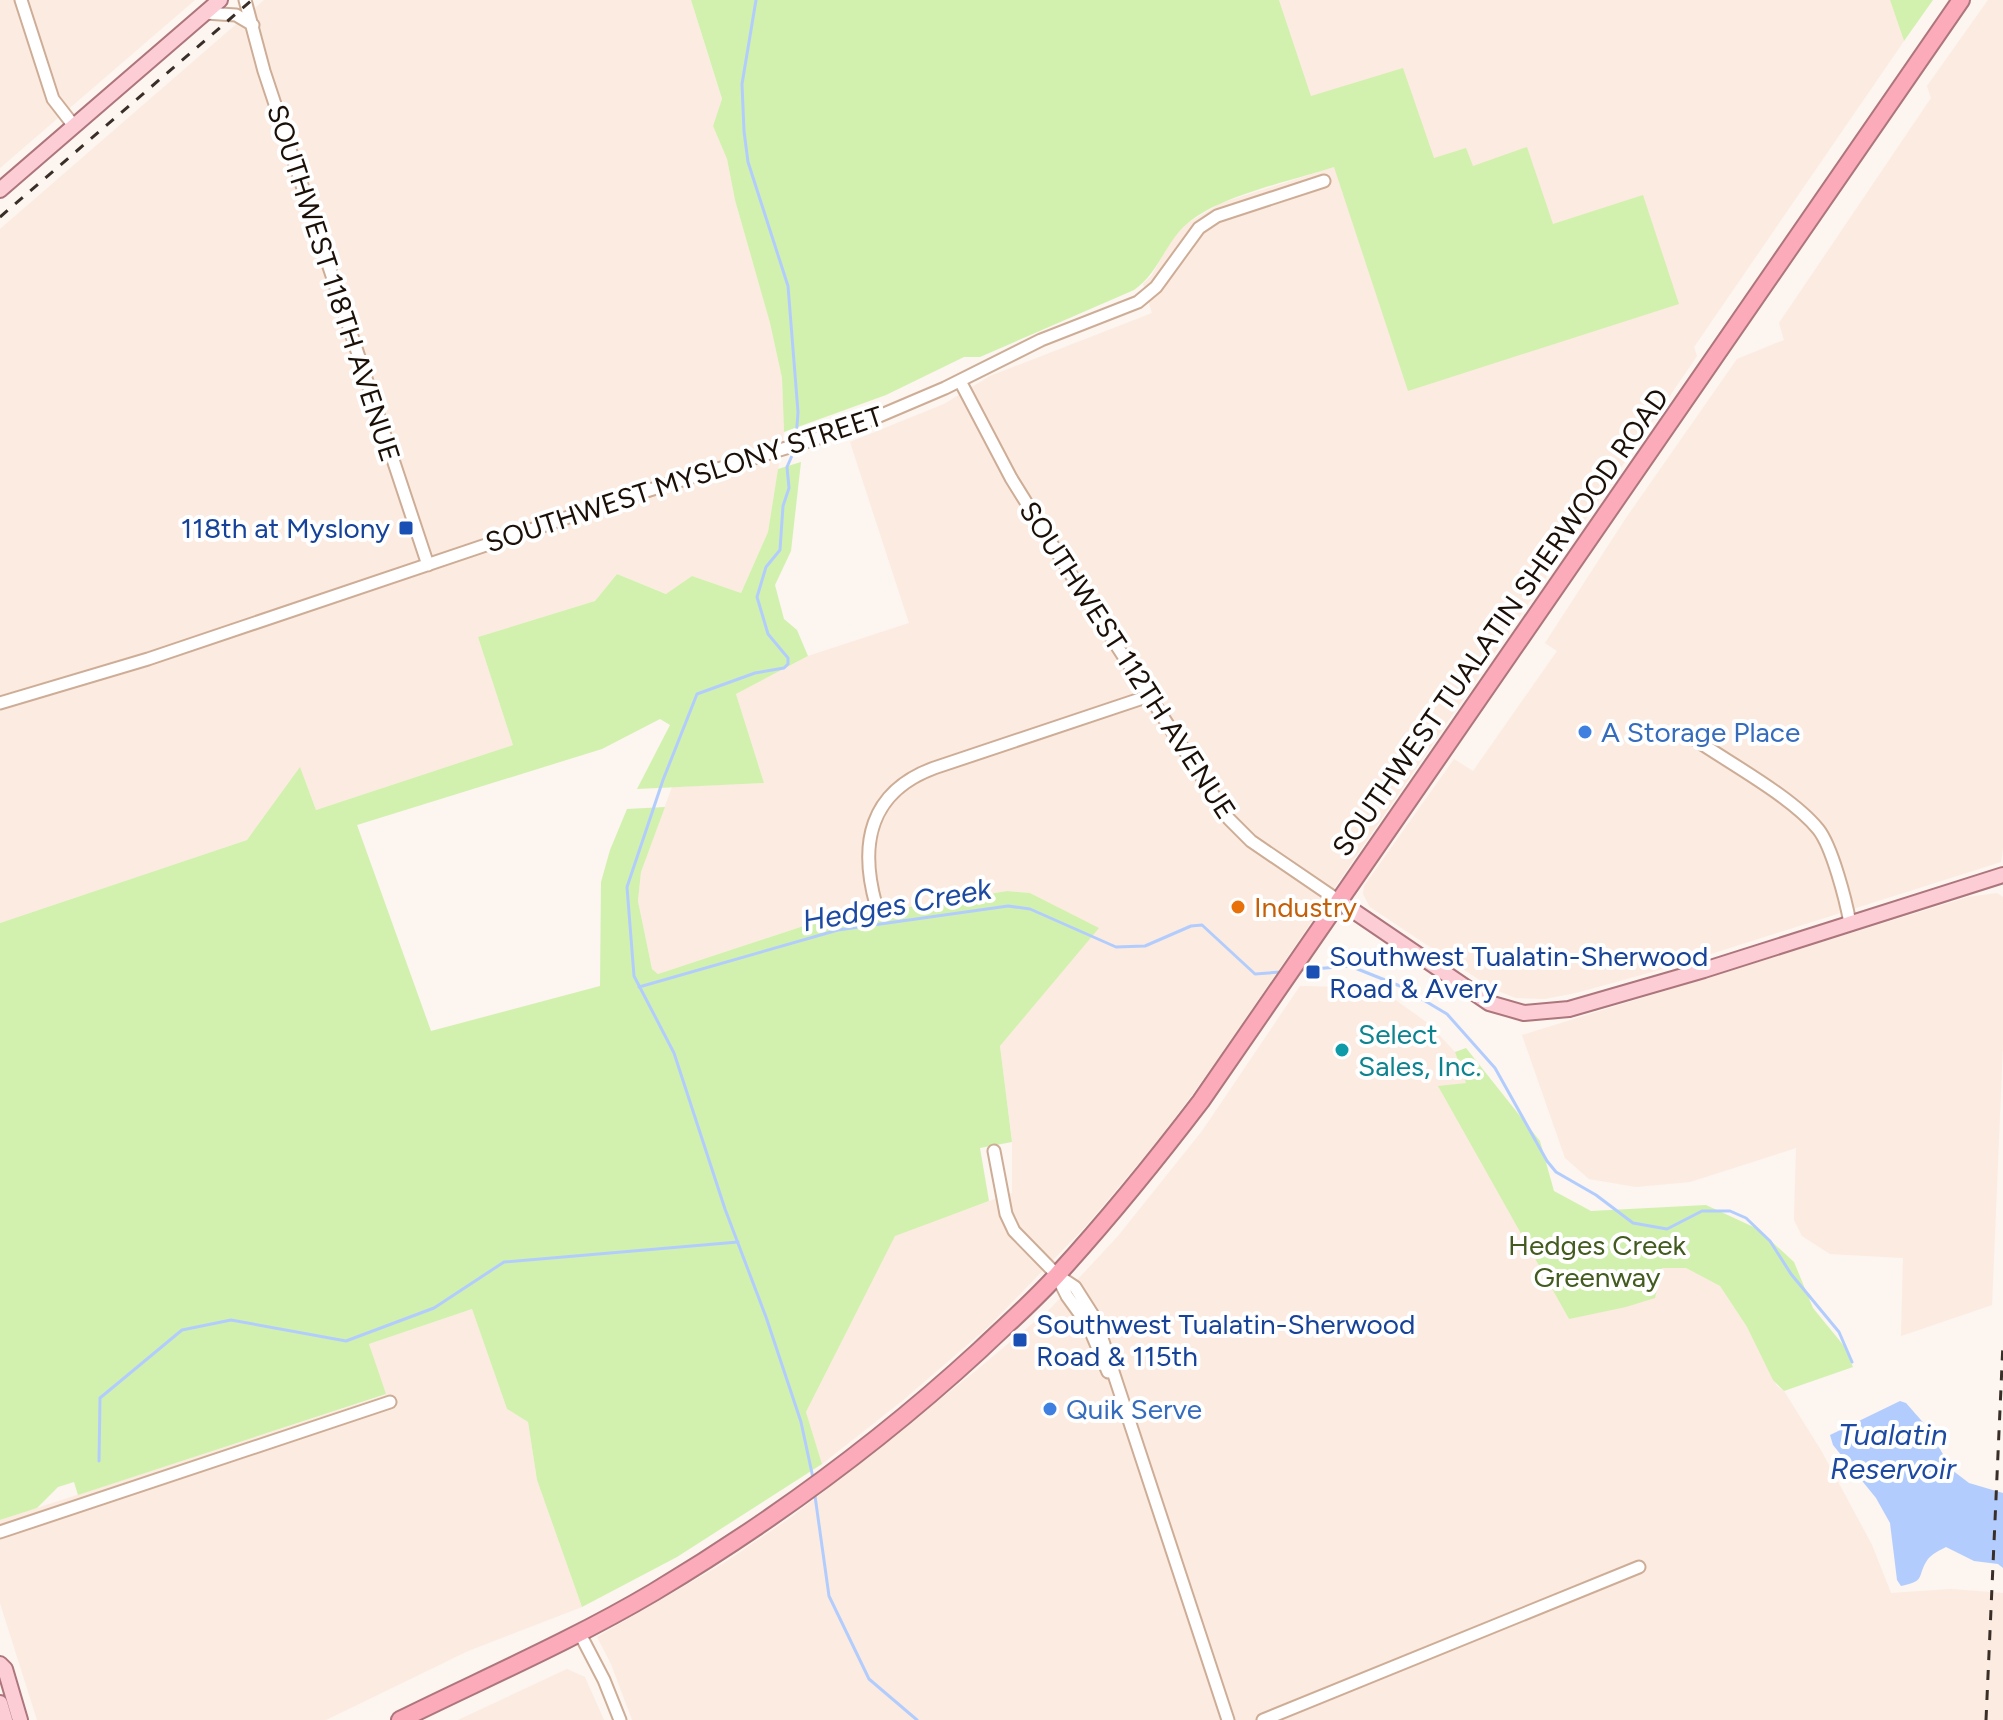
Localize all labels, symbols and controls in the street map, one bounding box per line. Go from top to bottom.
street label: SOUTHWEST 118TH AVENUE [260,100,408,466]
street label: SOUTHWEST TUALATIN SHERWOOD ROAD [1325,382,1675,862]
street label: SOUTHWEST MYSLONY STREET [481,398,887,559]
street label: SOUTHWEST 112TH AVENUE [1012,495,1244,825]
place label: 118th at Myslony [181,511,390,545]
marker: 118th at Myslony [397,519,415,537]
place label: A Storage Place [1601,715,1800,749]
marker: A Storage Place [1576,723,1594,741]
water label: Hedges Creek [800,869,996,939]
place label: Industry [1254,890,1357,924]
marker: Industry [1229,898,1247,916]
place label: Southwest Tualatin-Sherwood Road & Avery [1329,939,1708,1005]
marker: Southwest Tualatin-Sherwood Road & Avery [1304,963,1322,981]
place label: Select Sales, Inc. [1358,1017,1481,1083]
marker: Select Sales, Inc. [1333,1041,1351,1059]
park label: Hedges Creek Greenway [1508,1228,1687,1294]
place label: Southwest Tualatin-Sherwood Road & 115th [1036,1307,1415,1373]
marker: Southwest Tualatin-Sherwood Road & 115th [1011,1331,1029,1349]
place label: Quik Serve [1066,1392,1202,1426]
marker: Quik Serve [1041,1400,1059,1418]
water label: Tualatin Reservoir [1830,1416,1958,1487]

